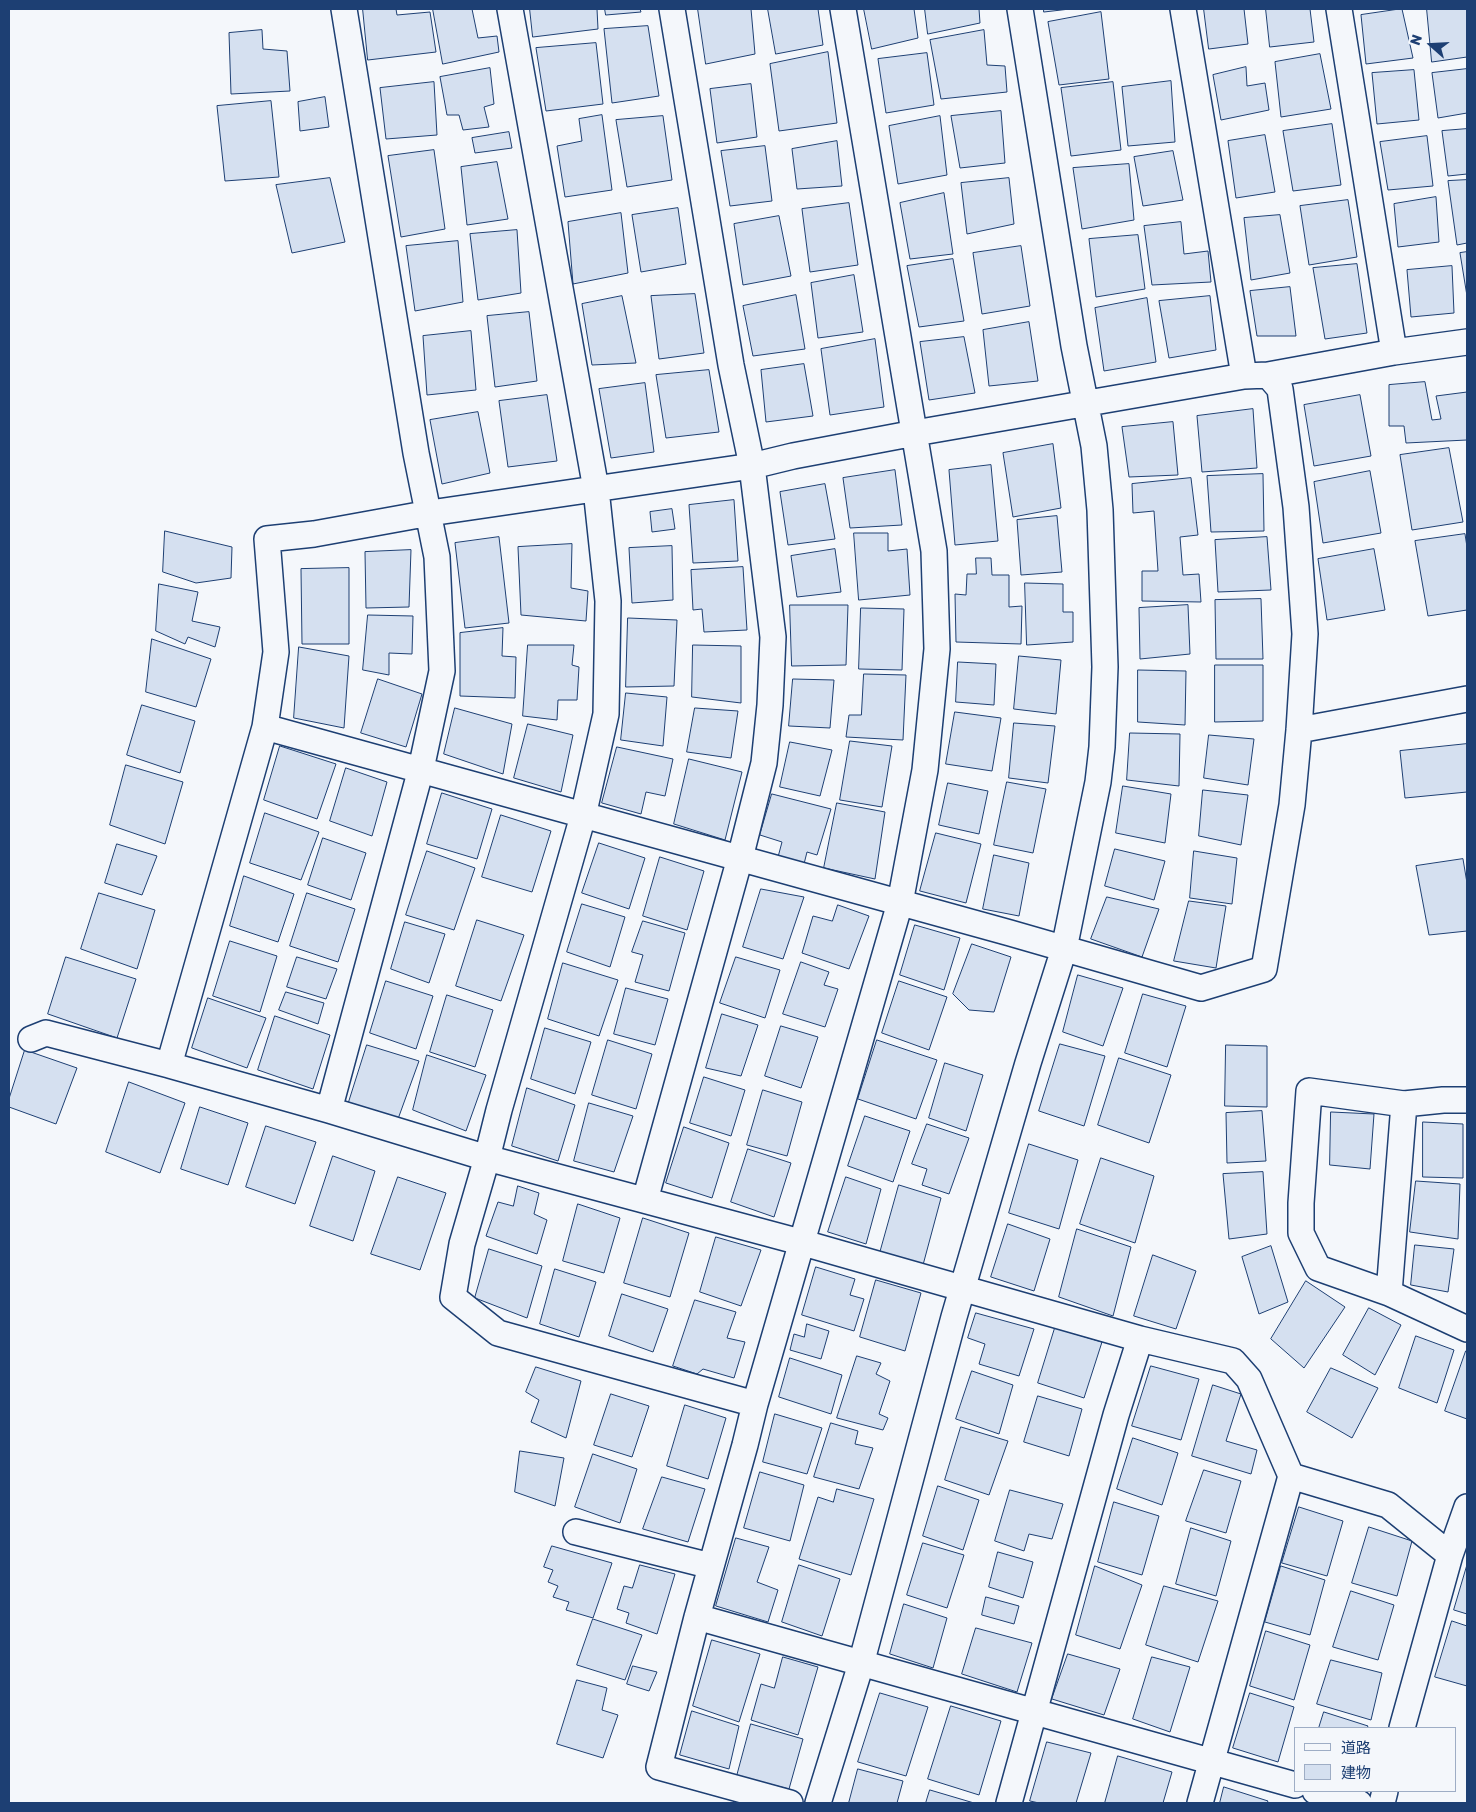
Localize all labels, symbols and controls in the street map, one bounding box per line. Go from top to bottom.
north arrow [1406,20,1456,70]
text: N [1407,32,1426,47]
legend [1294,1727,1456,1792]
text: 道路 [1341,1739,1371,1757]
text: 建物 [1341,1764,1371,1782]

